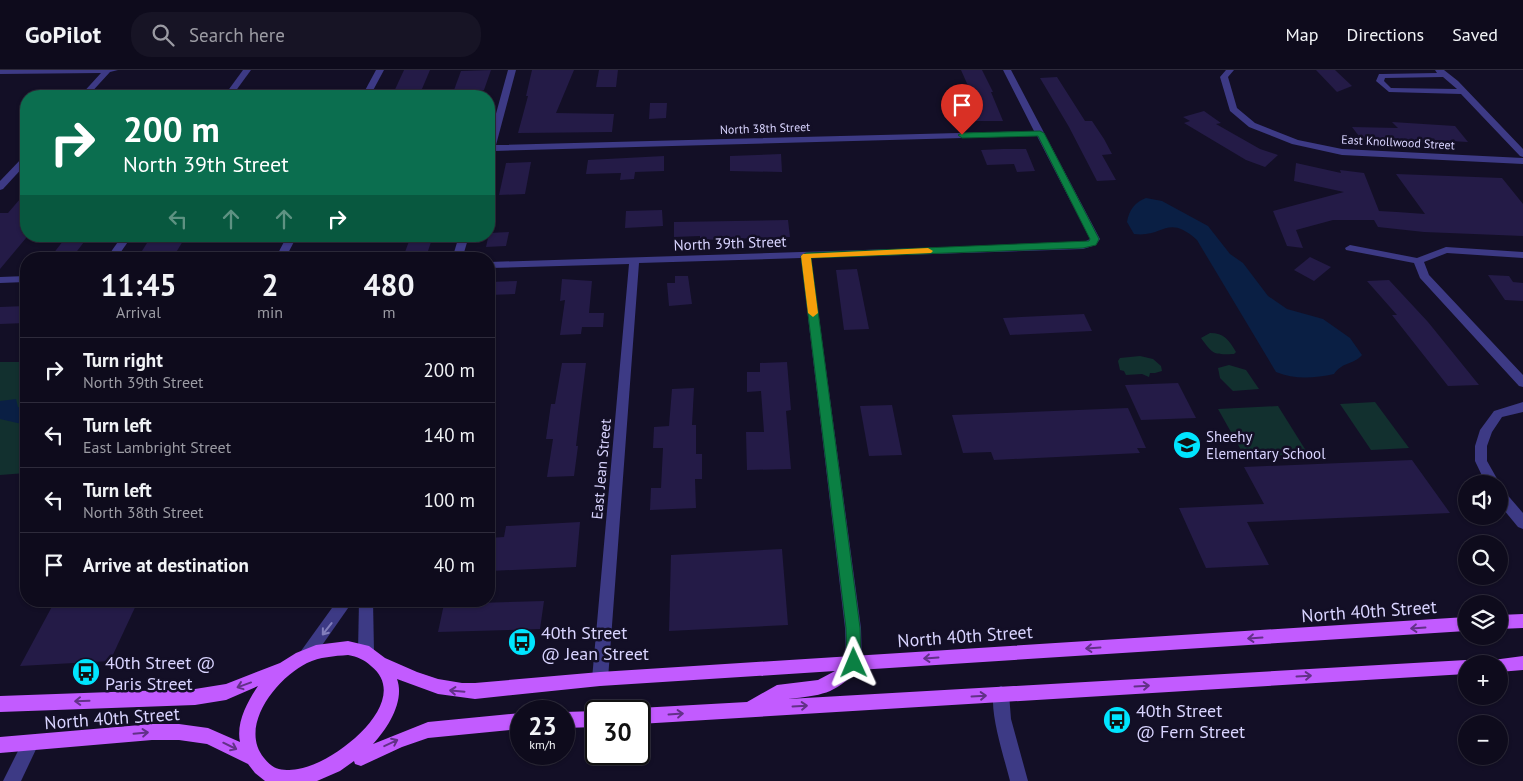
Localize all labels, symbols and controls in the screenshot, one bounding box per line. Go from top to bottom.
search box [131,12,481,57]
text: GoPilot [25,19,101,50]
icon: search [149,21,177,49]
text: Search here [189,23,285,47]
text: Map [1286,23,1318,46]
text: Directions [1346,23,1424,46]
text: Saved [1452,23,1498,46]
pin [941,84,983,135]
icon: arrive [948,91,976,119]
text: 200 m [123,106,220,152]
icon: right [40,110,105,175]
street label: North 38th Street [720,119,810,137]
street label: East Knollwood Street [1341,132,1455,152]
text: North 39th Street [123,150,289,178]
icon: left [164,205,192,233]
icon: ahead [217,205,245,233]
icon: ahead [270,205,298,233]
icon: right [323,205,351,233]
street label: North 39th Street [673,232,787,254]
text: 11:45 [100,265,177,304]
text: 2 [262,265,279,304]
text: 480 [363,265,415,304]
text: Arrival [116,302,161,322]
text: min [257,302,283,322]
text: m [383,302,396,322]
text: Turn right [83,348,163,372]
icon: right [40,356,68,384]
text: 200 m [423,358,475,382]
text: North 39th Street [83,372,203,392]
text: Turn left [83,413,152,437]
street label: East Jean Street [587,418,615,520]
icon: left [40,421,68,449]
text: 140 m [423,423,475,447]
place label: Sheehy Elementary School [1206,427,1326,463]
school or university icon: Sheehy Elementary School [1172,430,1202,460]
text: East Lambright Street [83,437,231,457]
map controls [1458,475,1508,765]
button: sound [1458,475,1508,525]
text: Turn left [83,478,152,502]
icon: left [40,486,68,514]
text: 100 m [423,488,475,512]
text: North 38th Street [83,502,203,522]
button: search [1458,535,1508,585]
icon: arrive [40,551,68,579]
text: Arrive at destination [83,553,249,577]
text: 40 m [434,553,475,577]
street label: North 40th Street [1301,595,1437,627]
button: layers [1458,595,1508,645]
street label: North 40th Street [897,620,1033,652]
place label: 40th Street @ Jean Street [541,621,649,665]
one-way arrow [321,622,332,635]
one-way arrow [1410,623,1426,632]
bus stop icon: 40th Street @ Jean Street [507,627,537,657]
one-way arrow [1248,634,1264,643]
position arrow [827,636,879,688]
one-way arrow [1086,644,1102,653]
place label: 40th Street @ Paris Street [105,651,215,695]
one-way arrow [923,654,939,663]
button: + [1458,655,1508,705]
bus stop icon: 40th Street @ Paris Street [71,657,101,687]
one-way arrow [1296,672,1312,681]
one-way arrow [237,681,252,690]
one-way arrow [1133,681,1149,691]
one-way arrow [449,686,465,695]
one-way arrow [971,691,987,700]
one-way arrow [74,697,90,706]
place label: 40th Street @ Fern Street [1136,699,1245,743]
speed limit sign: 30 [585,700,650,765]
street label: North 40th Street [44,702,180,734]
one-way arrow [792,702,808,711]
bus stop icon: 40th Street @ Fern Street [1102,705,1132,735]
one-way arrow [668,709,684,718]
text: 23 [528,710,557,742]
button: − [1458,715,1508,765]
one-way arrow [133,728,149,738]
text: km/h [529,737,556,752]
one-way arrow [383,738,398,748]
one-way arrow [222,742,237,752]

